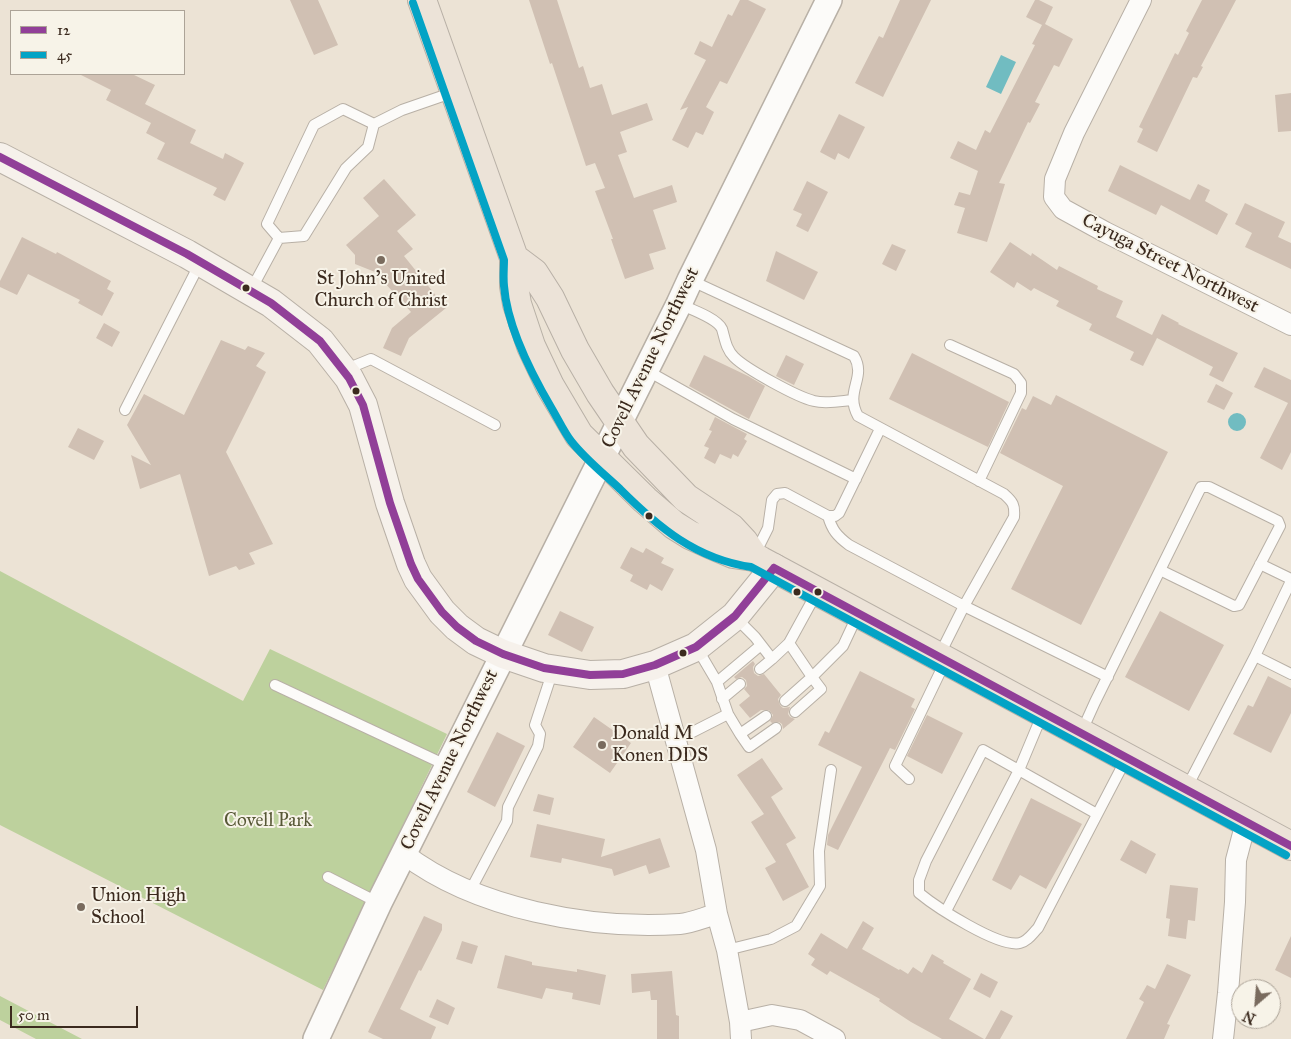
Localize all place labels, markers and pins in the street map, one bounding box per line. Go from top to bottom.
marker: St John's United Church of Christ [375,254,387,266]
place label: St John's United Church of Christ [315,268,447,312]
unlabelled marker [241,283,251,293]
unlabelled marker [351,386,361,396]
unlabelled marker [644,511,654,521]
unlabelled marker [792,587,802,597]
unlabelled marker [813,587,823,597]
unlabelled marker [678,648,688,658]
place label: Donald M Konen DDS [612,723,708,767]
marker: Donald M Konen DDS [596,739,608,751]
place label: Union High School [91,885,186,929]
marker: Union High School [75,901,87,913]

